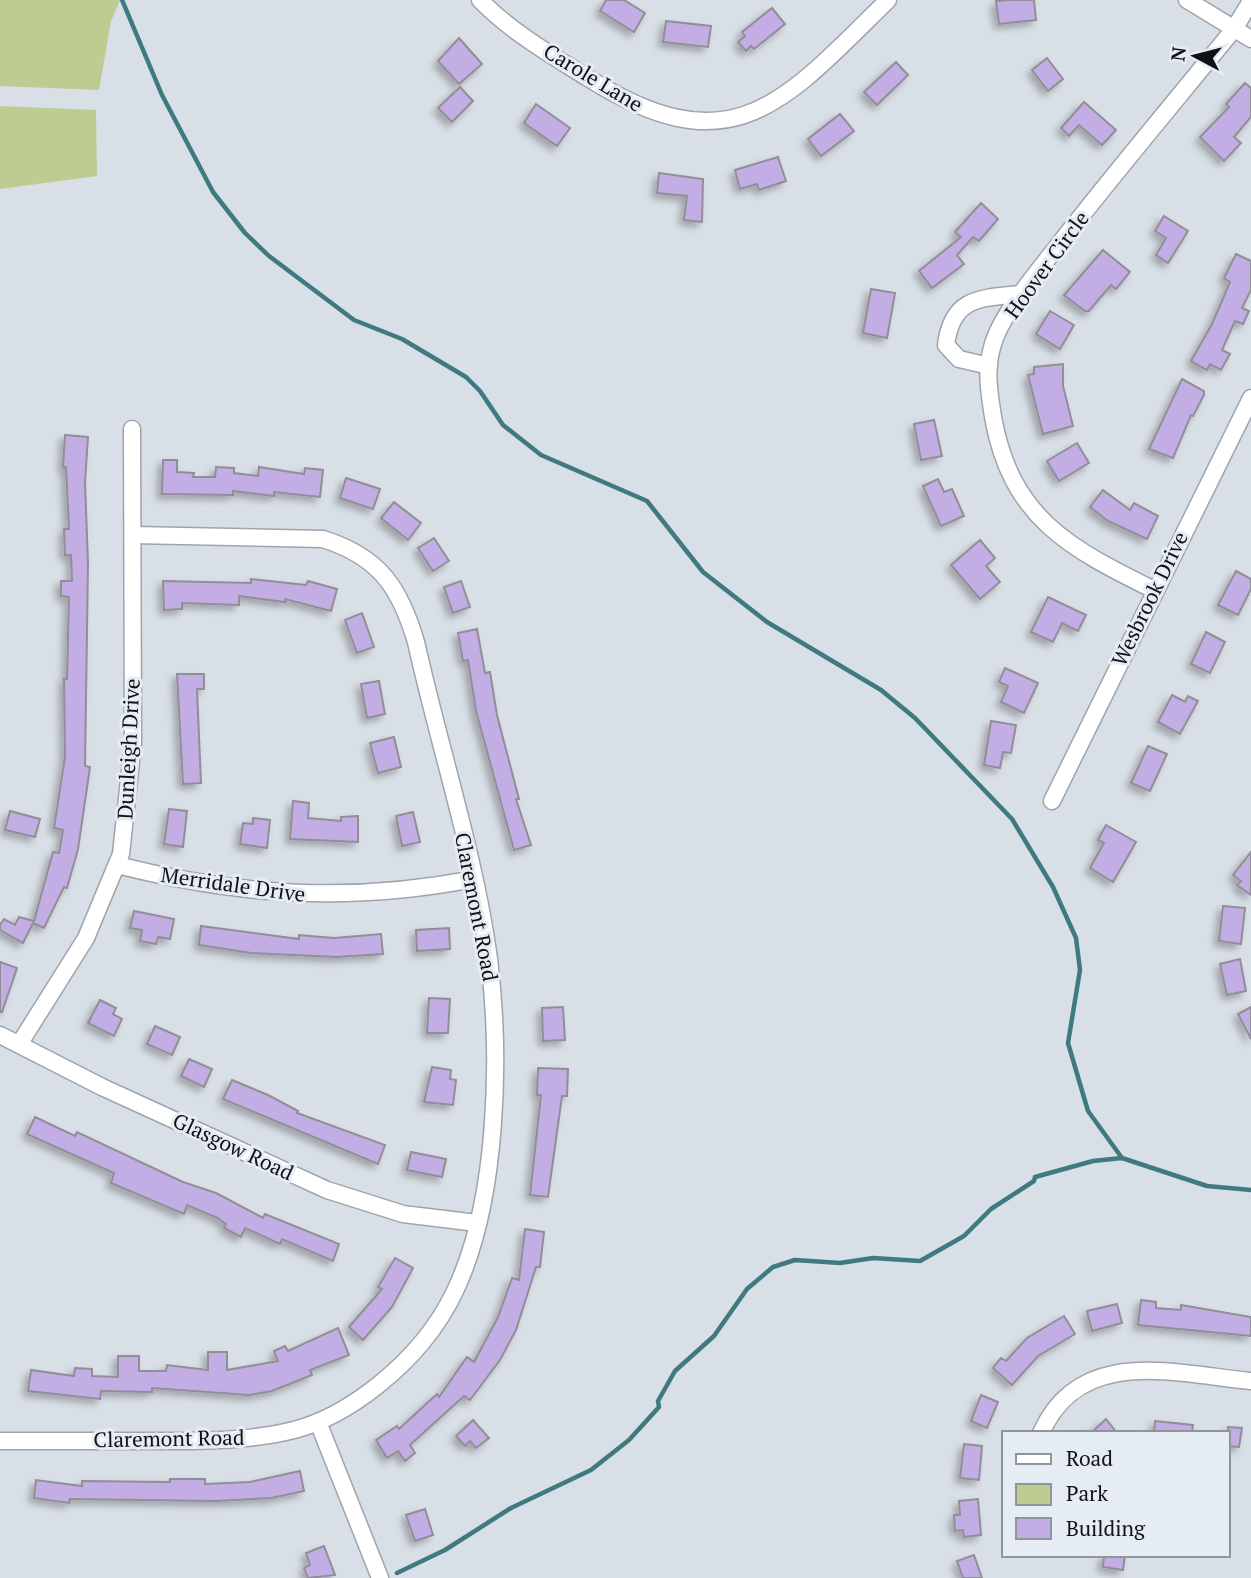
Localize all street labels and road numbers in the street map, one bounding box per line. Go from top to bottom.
street label: Carole Lane [539,37,648,118]
street label: Hoover Circle [998,205,1095,324]
street label: Wesbrook Drive [1104,527,1194,671]
street label: Dunleigh Drive [110,678,146,820]
street label: Claremont Road [449,830,505,984]
street label: Merridale Drive [159,860,307,908]
street label: Glasgow Road [169,1106,299,1186]
street label: Claremont Road [93,1423,245,1453]

